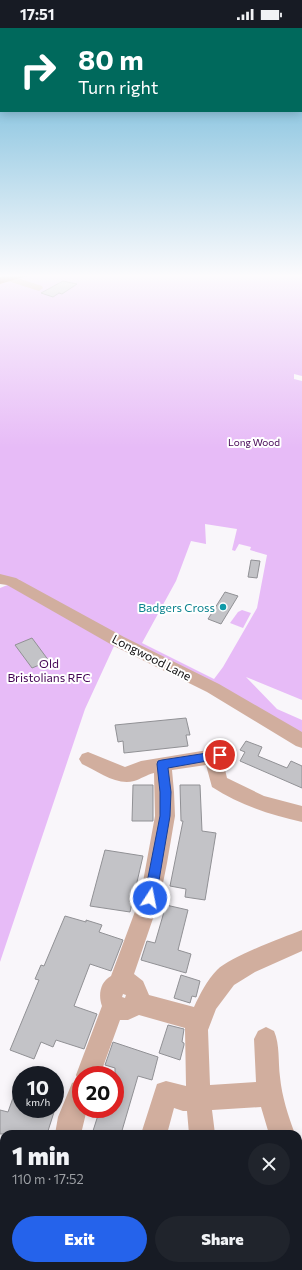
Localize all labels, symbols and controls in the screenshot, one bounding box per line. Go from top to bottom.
text: 17:51 [20,5,55,23]
text: 80 m [78,42,144,76]
icon: right [12,44,64,96]
text: Turn right [78,76,158,98]
park label: Long Wood [228,436,280,448]
place label: Badgers Cross [138,600,215,614]
marker: Badgers Cross [218,602,228,612]
street label: Longwood Lane [110,631,194,683]
park label: Old Bristolians RFC [7,656,91,684]
pin [203,738,237,772]
icon: arrive [209,744,231,766]
position arrow [129,877,171,919]
speed limit sign: 20 [72,1066,124,1118]
text: 10 [27,1075,49,1099]
text: km/h [26,1096,50,1108]
text: 1 min [12,1141,70,1170]
button: close [248,1143,290,1185]
text: 110 m · 17:52 [12,1171,84,1187]
button: Exit [12,1216,147,1262]
button: Share [155,1216,290,1262]

